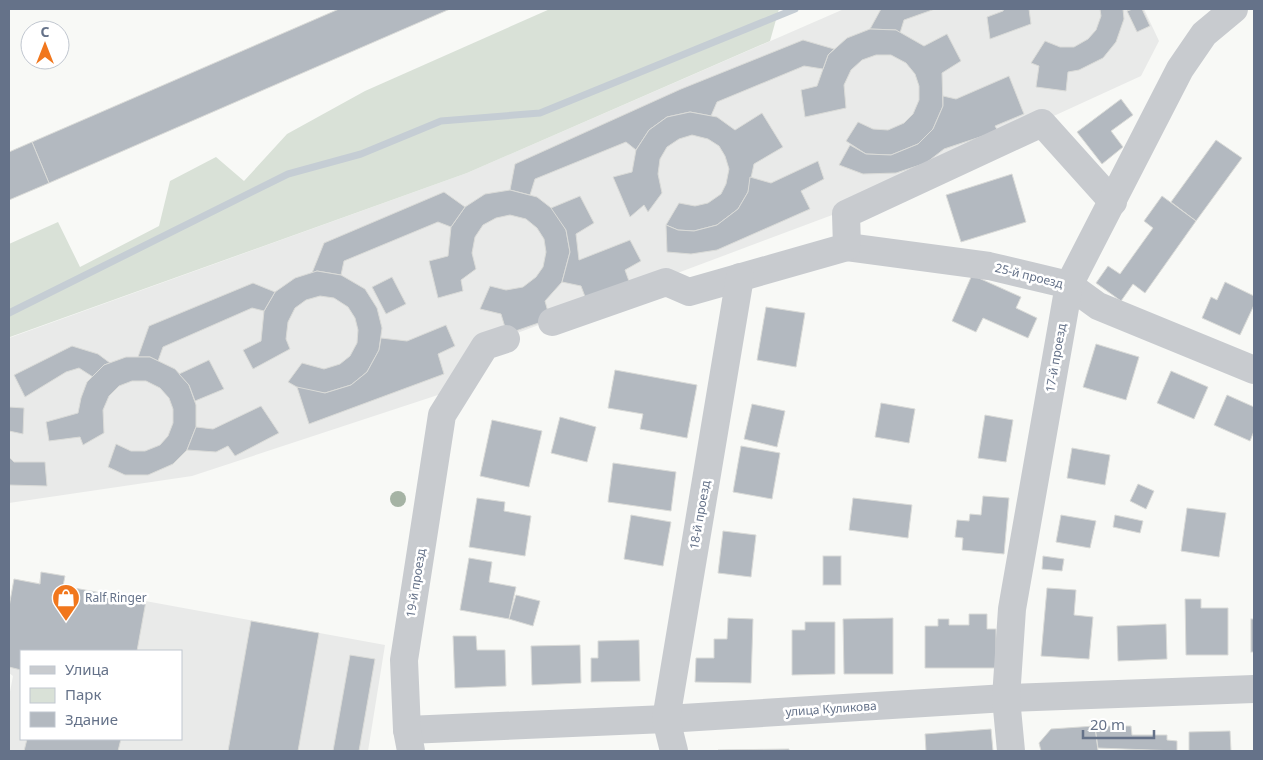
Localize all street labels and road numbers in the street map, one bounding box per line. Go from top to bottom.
street label: 25-й проезд [993,259,1066,292]
street label: 17-й проезд [1041,321,1070,394]
street label: 18-й проезд [685,478,714,551]
street label: 19-й проезд [402,547,429,619]
street label: улица Куликова [785,697,877,720]

